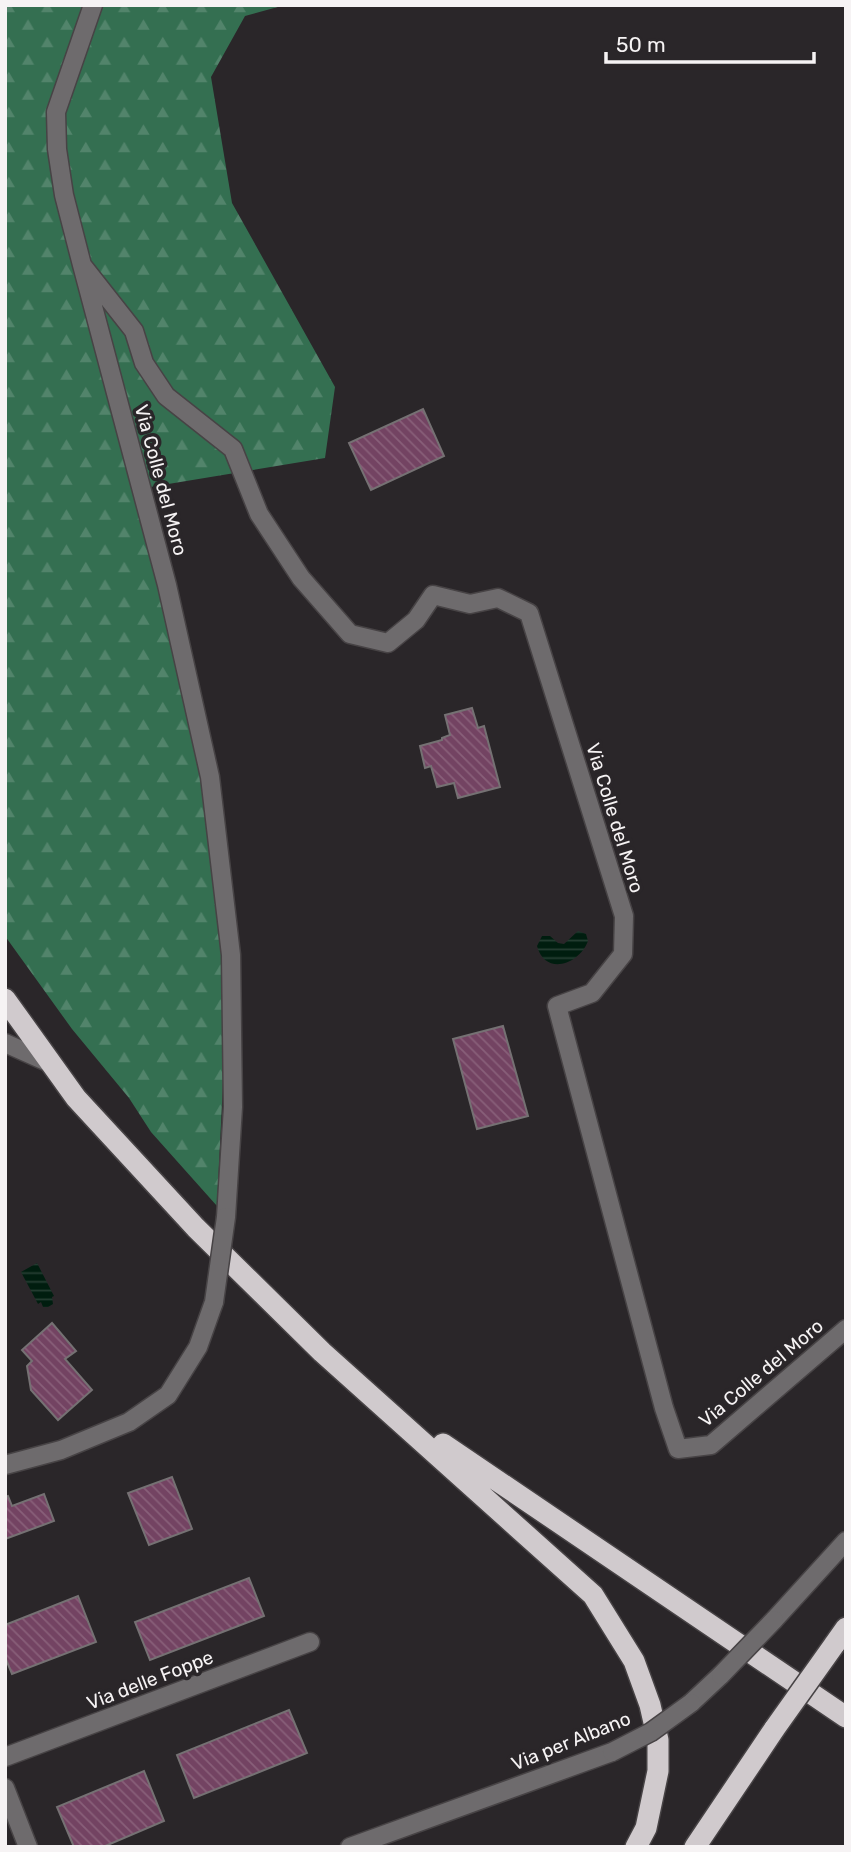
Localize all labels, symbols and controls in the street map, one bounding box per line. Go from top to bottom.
scale bar [606,21,814,65]
text: 50 m [616,32,666,57]
street label: Via Colle del Moro [130,402,192,558]
street label: Via Colle del Moro [581,740,649,896]
street label: Via Colle del Moro [694,1314,828,1432]
street label: Via delle Foppe [83,1645,217,1715]
street label: Via per Albano [508,1707,634,1775]

